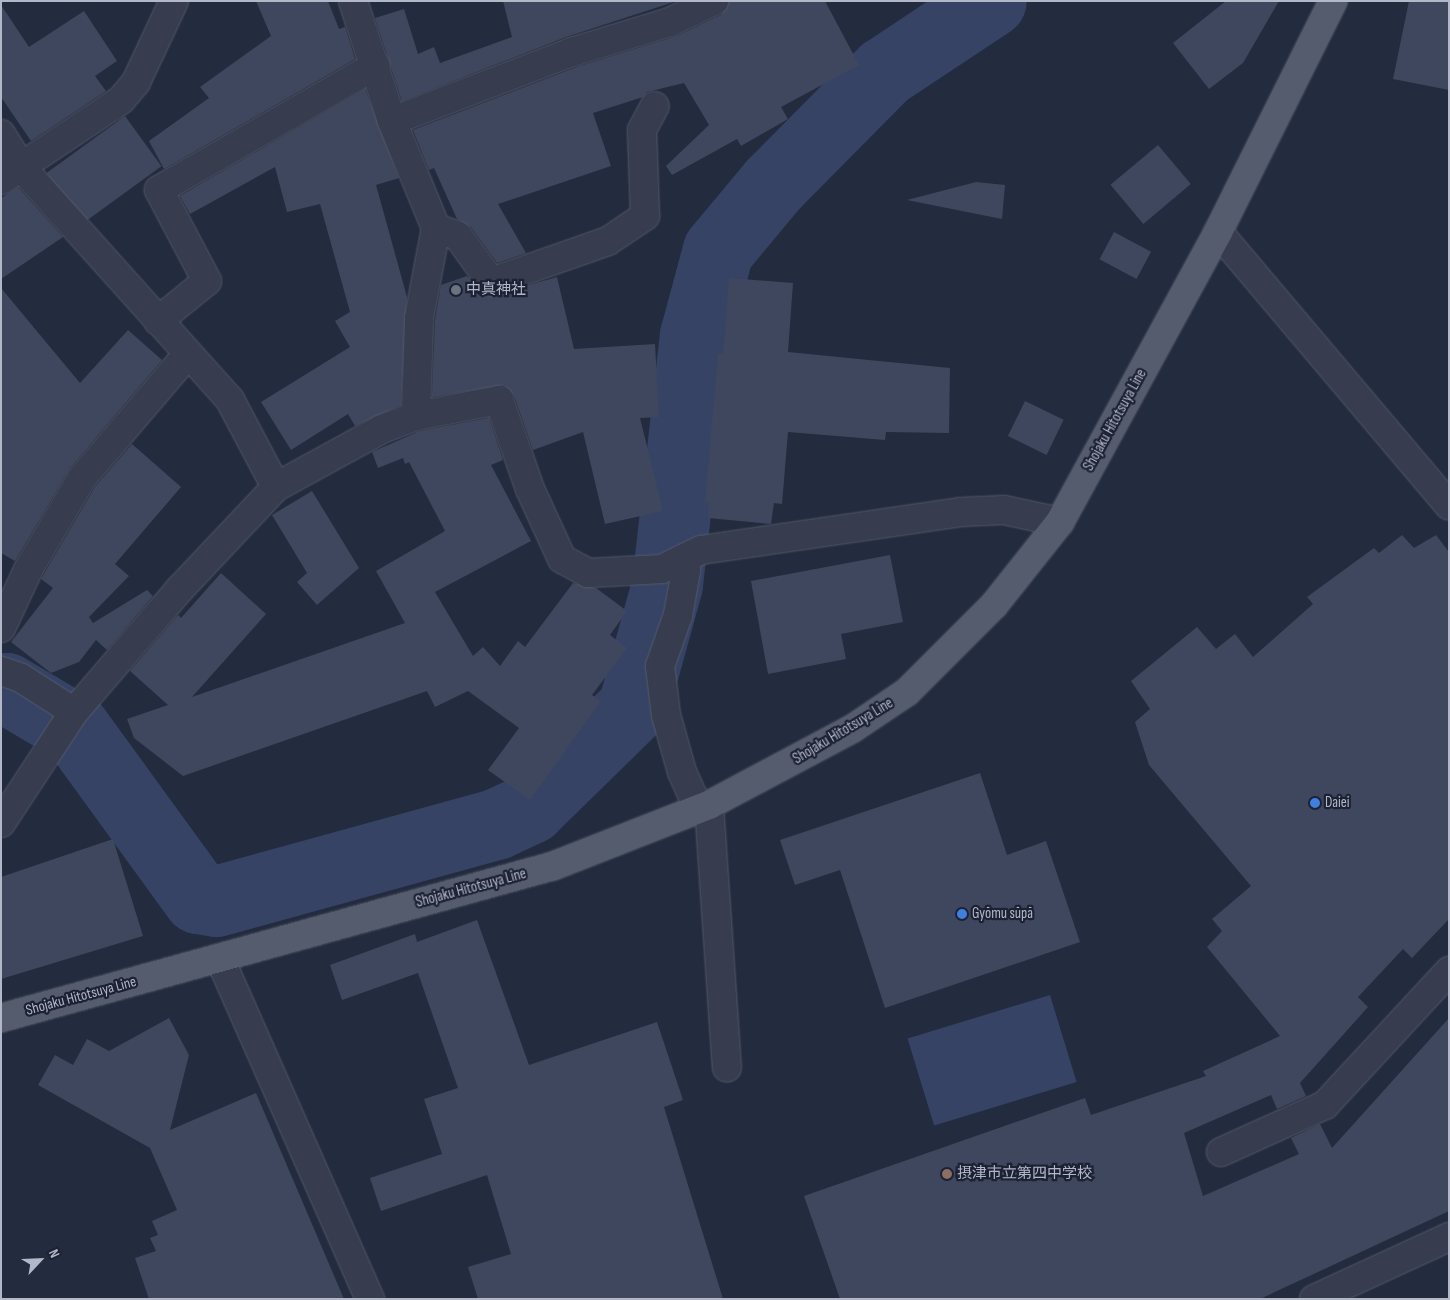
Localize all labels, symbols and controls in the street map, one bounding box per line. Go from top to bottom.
place label: 中真神社 [466,281,526,299]
marker: 中真神社 [450,284,462,296]
street label: Shojaku Hitotsuya Line [1080,366,1150,474]
street label: Shojaku Hitotsuya Line [790,694,896,768]
place label: Daiei [1325,794,1350,812]
marker: Daiei [1309,797,1321,809]
street label: Shojaku Hitotsuya Line [414,865,528,911]
place label: Gyōmu sūpā [972,905,1033,923]
marker: Gyōmu sūpā [956,908,968,920]
street label: Shojaku Hitotsuya Line [24,973,138,1019]
place label: 摂津市立第四中学校 [957,1165,1092,1183]
marker: 摂津市立第四中学校 [941,1168,953,1180]
north arrow [15,1235,65,1285]
text: N [45,1246,63,1260]

